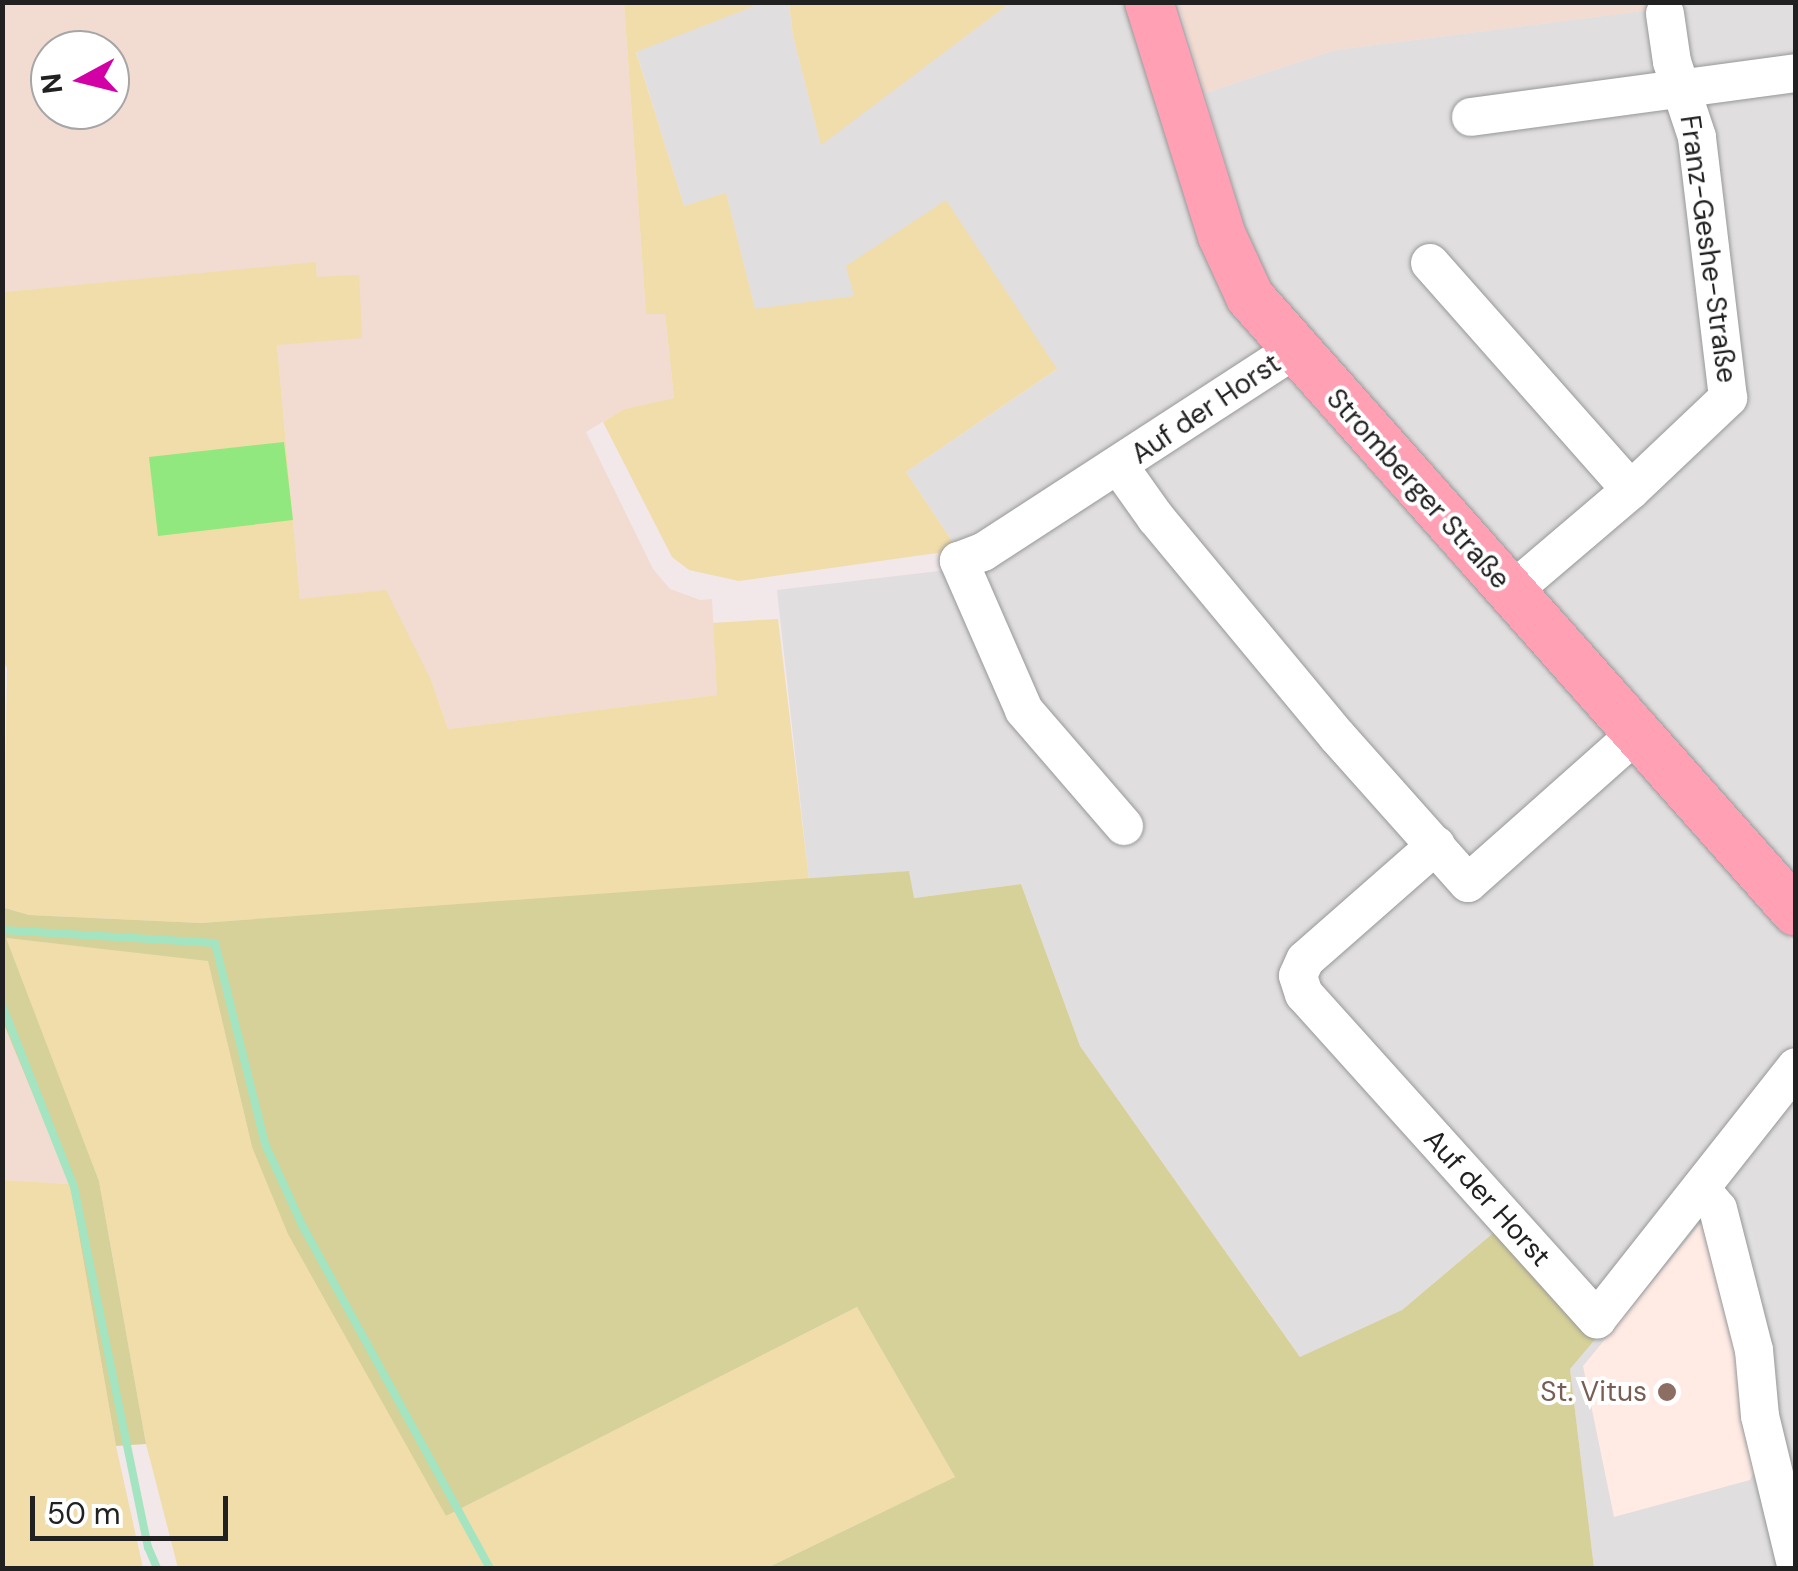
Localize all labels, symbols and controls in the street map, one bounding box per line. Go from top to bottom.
north arrow [30,30,130,130]
text: N [32,71,71,96]
street label: Franz-Geshe-Straße [1673,113,1743,385]
street label: Auf der Horst [1125,347,1287,471]
street label: Stromberger Straße [1319,382,1517,596]
street label: Auf der Horst [1417,1122,1557,1274]
place label: St. Vitus [1540,1375,1647,1409]
marker: St. Vitus [1656,1381,1678,1403]
scale bar [35,1476,232,1538]
text: 50 m [47,1494,121,1533]

